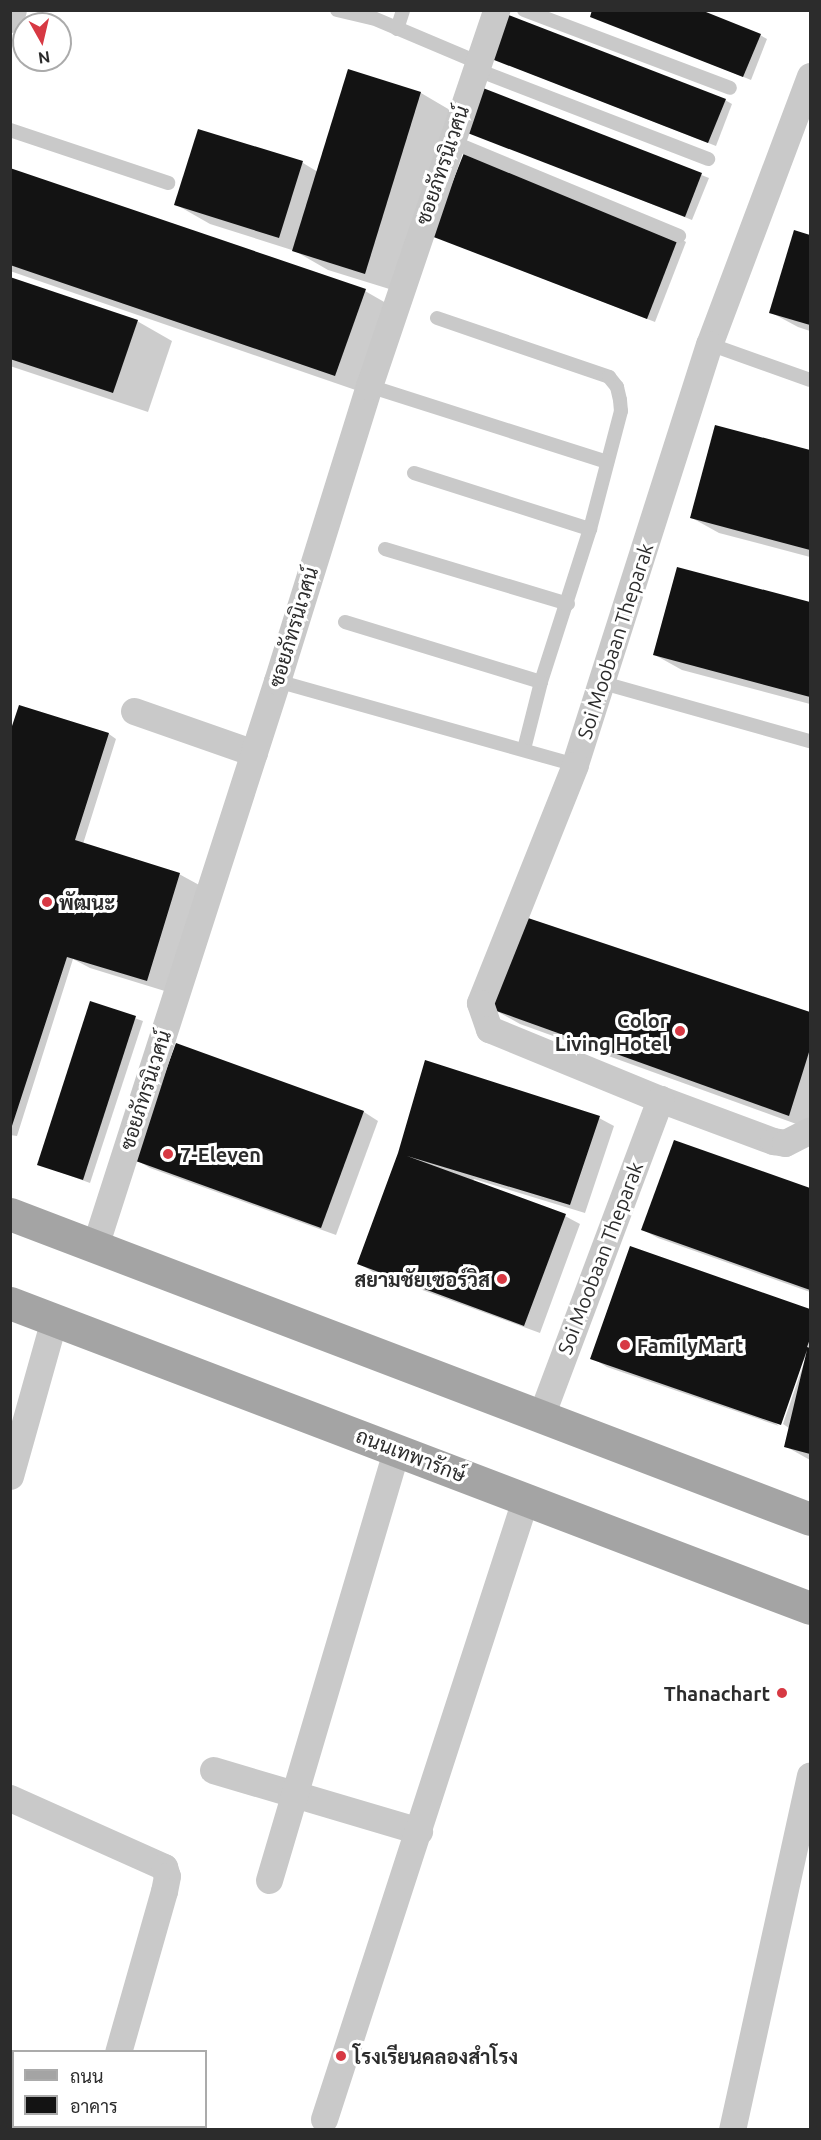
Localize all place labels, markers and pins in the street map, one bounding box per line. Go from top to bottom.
place label: พัฒนะ [59,890,115,914]
marker: พัฒนะ [40,895,54,909]
place label: Color Living Hotel [555,1008,668,1055]
marker: Color Living Hotel [673,1024,687,1038]
place label: 7-Eleven [180,1142,261,1166]
marker: 7-Eleven [161,1147,175,1161]
place label: สยามชัยเซอร์วิส [354,1267,490,1291]
marker: สยามชัยเซอร์วิส [495,1272,509,1286]
place label: FamilyMart [637,1333,743,1357]
marker: FamilyMart [618,1338,632,1352]
place label: Thanachart [664,1681,770,1705]
marker: Thanachart [775,1686,789,1700]
place label: โรงเรียนคลองสำโรง [353,2044,518,2068]
marker: โรงเรียนคลองสำโรง [334,2049,348,2063]

